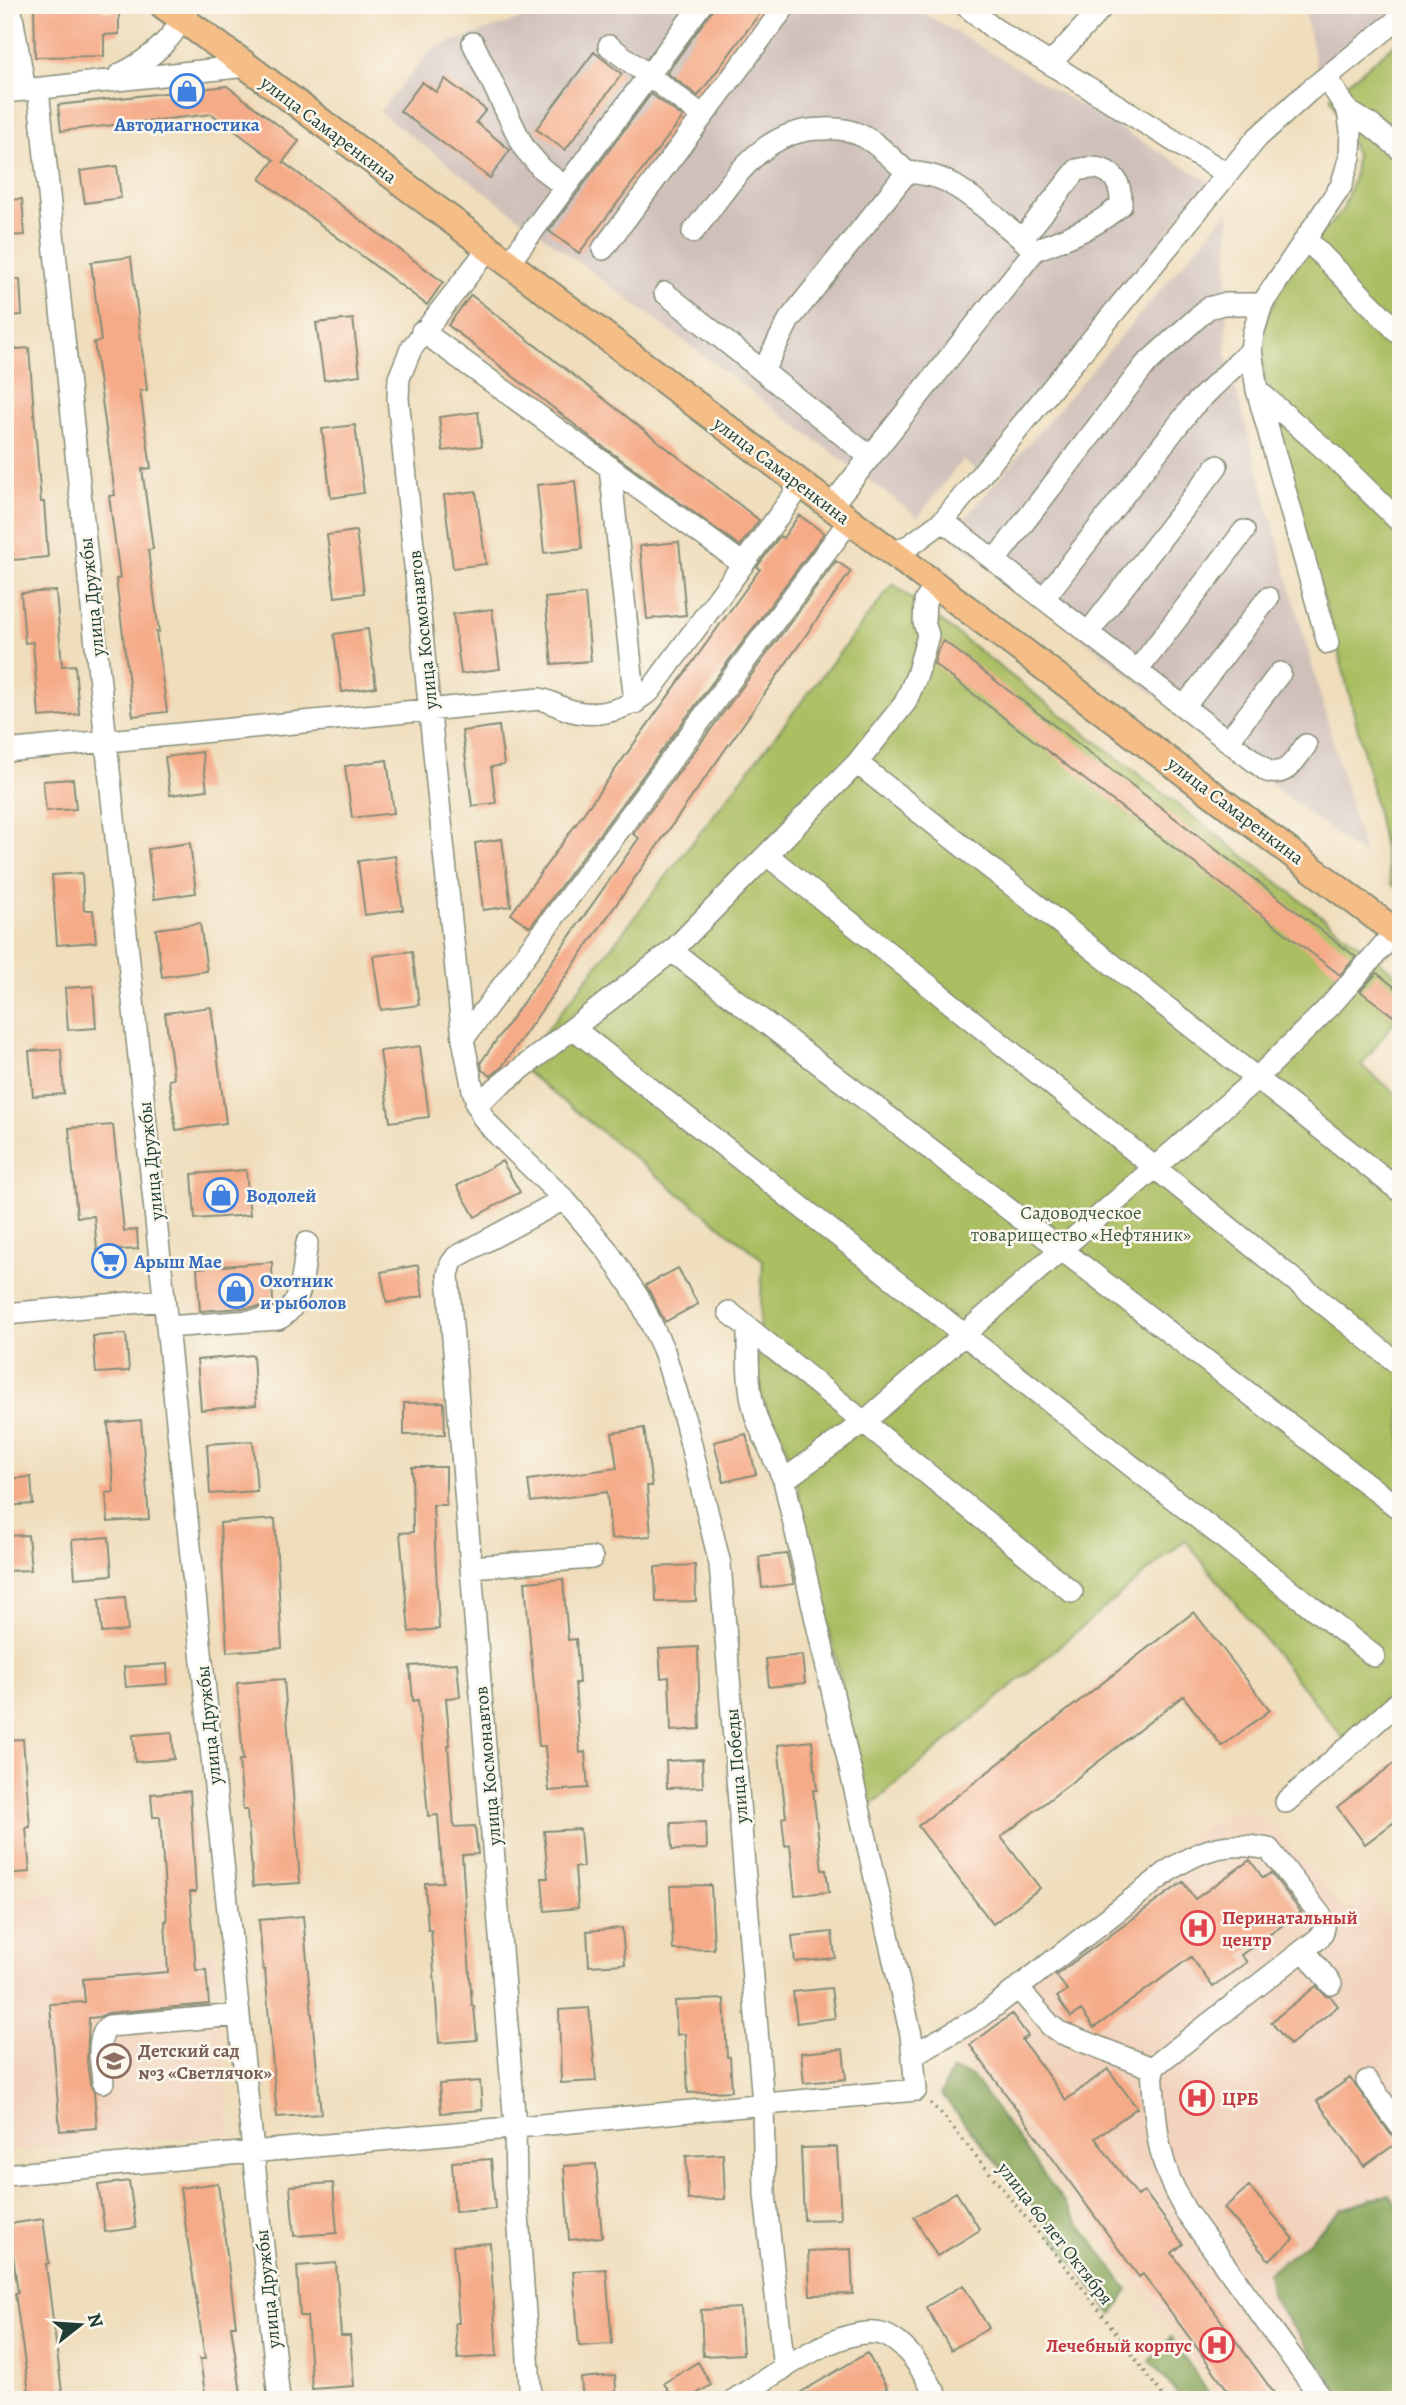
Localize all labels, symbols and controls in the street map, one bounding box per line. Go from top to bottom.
street label: улица Самаренкина [254,69,402,190]
shop icon: Автодиагностика [168,72,206,110]
place label: Автодиагностика [113,112,261,138]
street label: улица Самаренкина [707,410,855,531]
street label: улица Дружбы [73,536,111,659]
street label: улица Космонавтов [402,549,444,712]
street label: улица Самаренкина [1161,750,1309,871]
street label: улица Дружбы [132,1100,170,1223]
shop icon: Водолей [202,1176,240,1214]
place label: Водолей [246,1183,317,1209]
park label: Садоводческое товарищество «Нефтяник» [971,1200,1191,1248]
supermarket icon: Арыш Мае [90,1242,128,1280]
place label: Арыш Мае [133,1249,222,1275]
place label: Охотник и рыболов [260,1268,346,1316]
shop icon: Охотник и рыболов [217,1272,255,1310]
street label: улица Дружбы [190,1664,228,1787]
street label: улица Космонавтов [468,1685,508,1848]
street label: улица Победы [719,1707,755,1826]
place label: Перинатальный центр [1222,1905,1358,1953]
hospital icon: Перинатальный центр [1179,1909,1217,1947]
place label: Детский сад №3 «Светлячок» [138,2038,273,2086]
school or university icon: Детский сад №3 «Светлячок» [95,2042,133,2080]
hospital icon: ЦРБ [1178,2079,1216,2117]
place label: ЦРБ [1222,2086,1259,2112]
street label: улица 60 лет Октября [991,2156,1119,2310]
street label: улица Дружбы [249,2228,287,2351]
north arrow [46,2290,116,2360]
text: N [81,2310,110,2331]
hospital icon: Лечебный корпус [1198,2326,1236,2364]
place label: Лечебный корпус [1046,2333,1192,2359]

